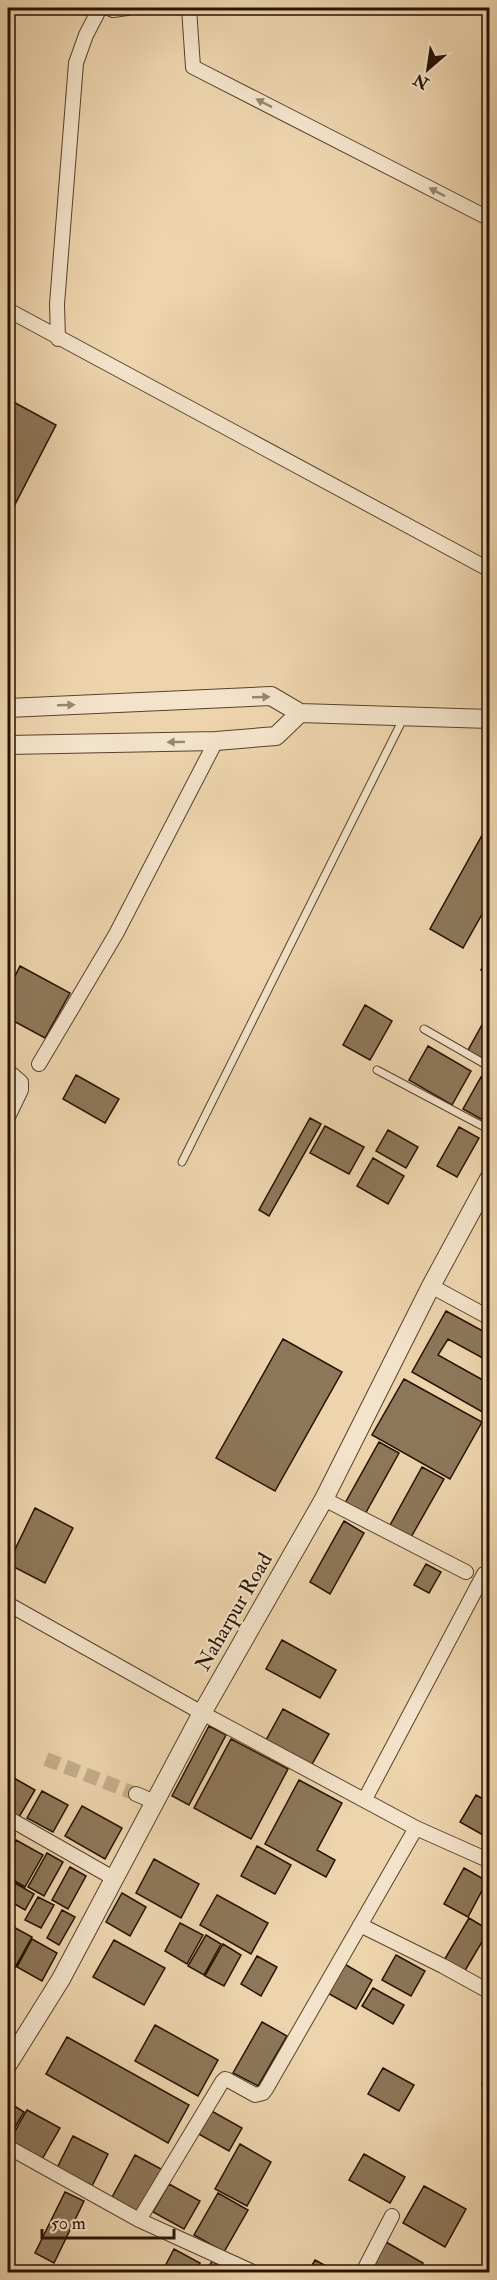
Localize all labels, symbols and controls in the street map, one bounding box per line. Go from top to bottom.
north arrow [398,39,458,99]
text: N [410,69,433,94]
one-way arrow [255,98,272,108]
one-way arrow [429,188,446,197]
one-way arrow [251,692,270,701]
one-way arrow [56,700,75,710]
one-way arrow [167,737,186,747]
street label: Naharpur Road [189,1548,279,1676]
scale bar [42,2202,174,2240]
text: 50 m [51,2212,86,2235]

